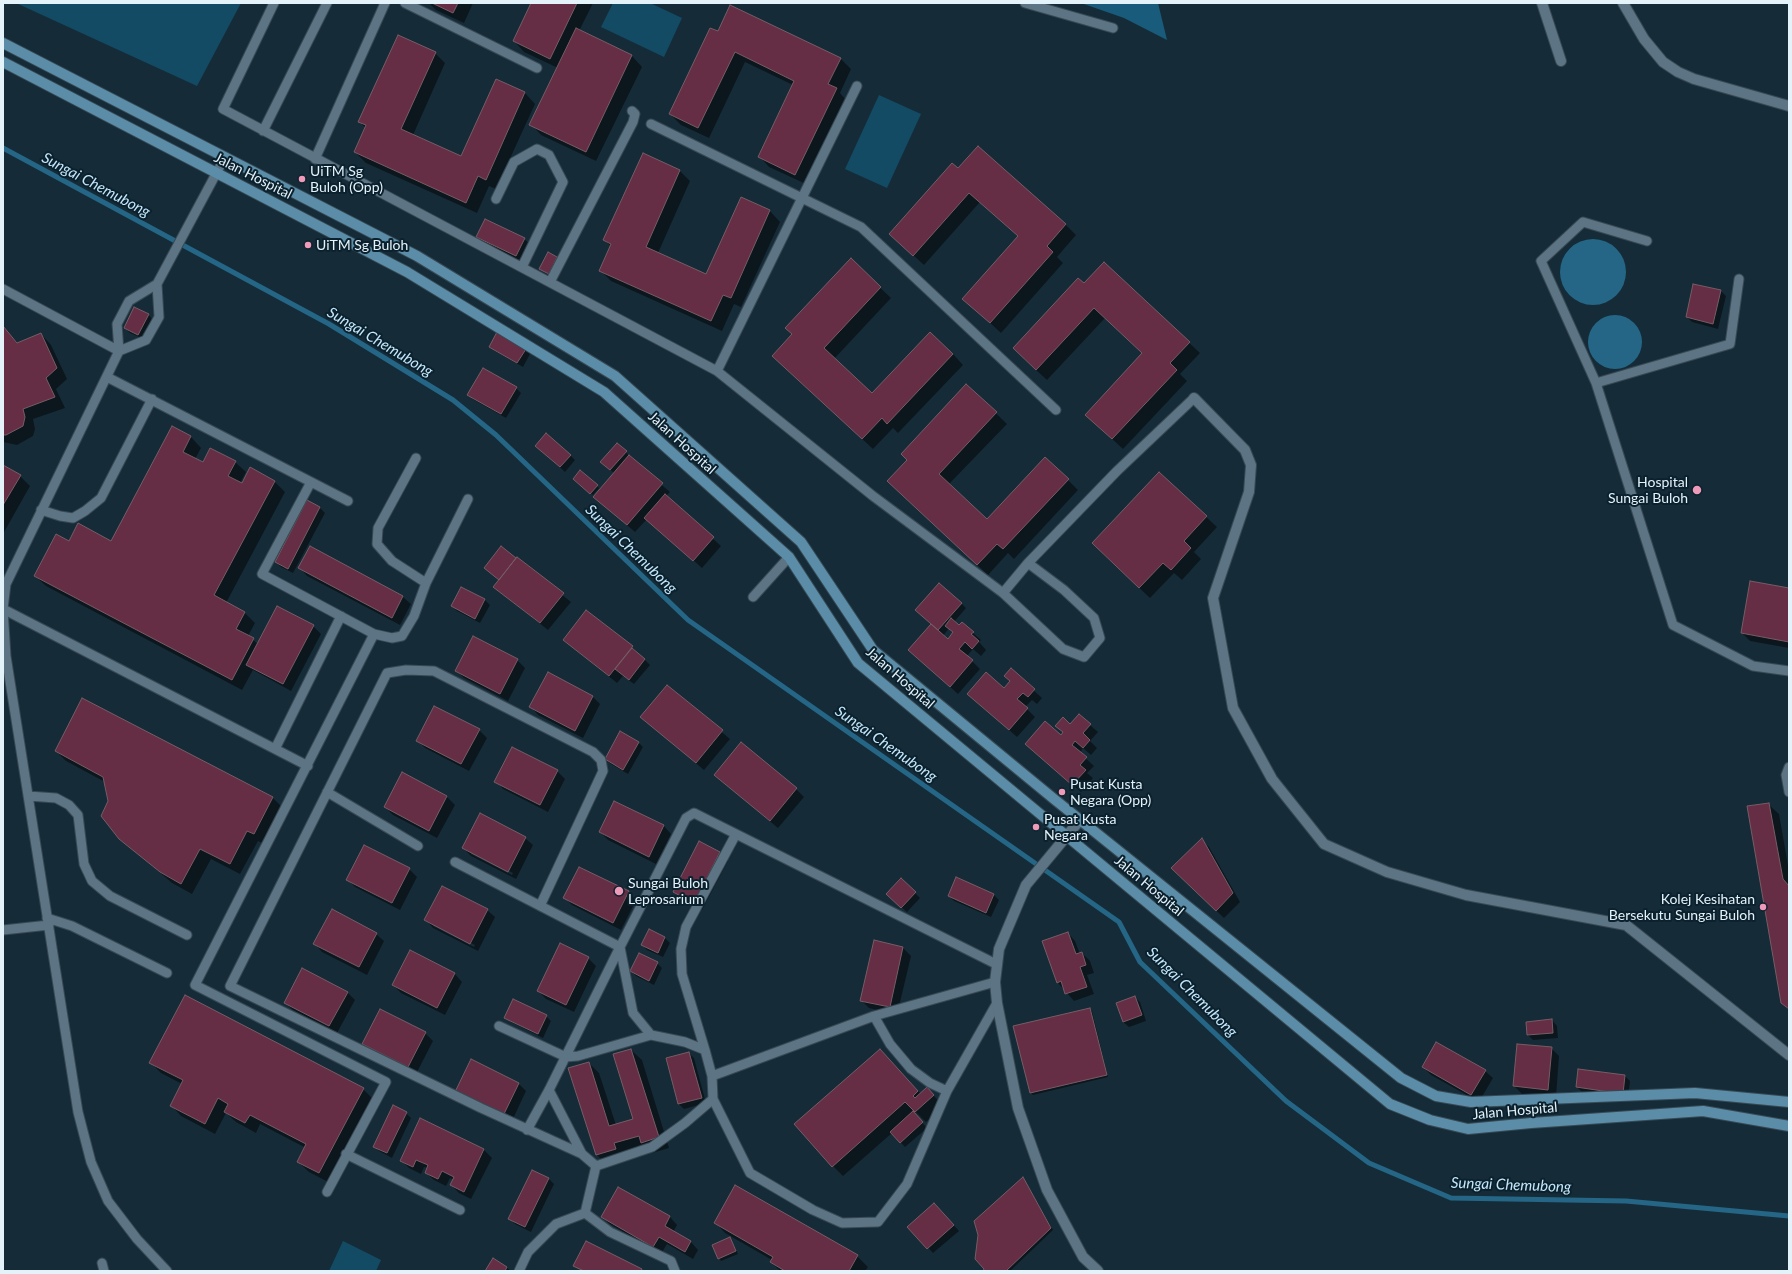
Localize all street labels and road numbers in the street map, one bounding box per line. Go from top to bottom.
street label: Jalan Hospital [211,149,295,203]
street label: Jalan Hospital [645,408,719,478]
street label: Jalan Hospital [862,644,938,712]
street label: Jalan Hospital [1111,852,1187,920]
street label: Jalan Hospital [1472,1099,1558,1123]

